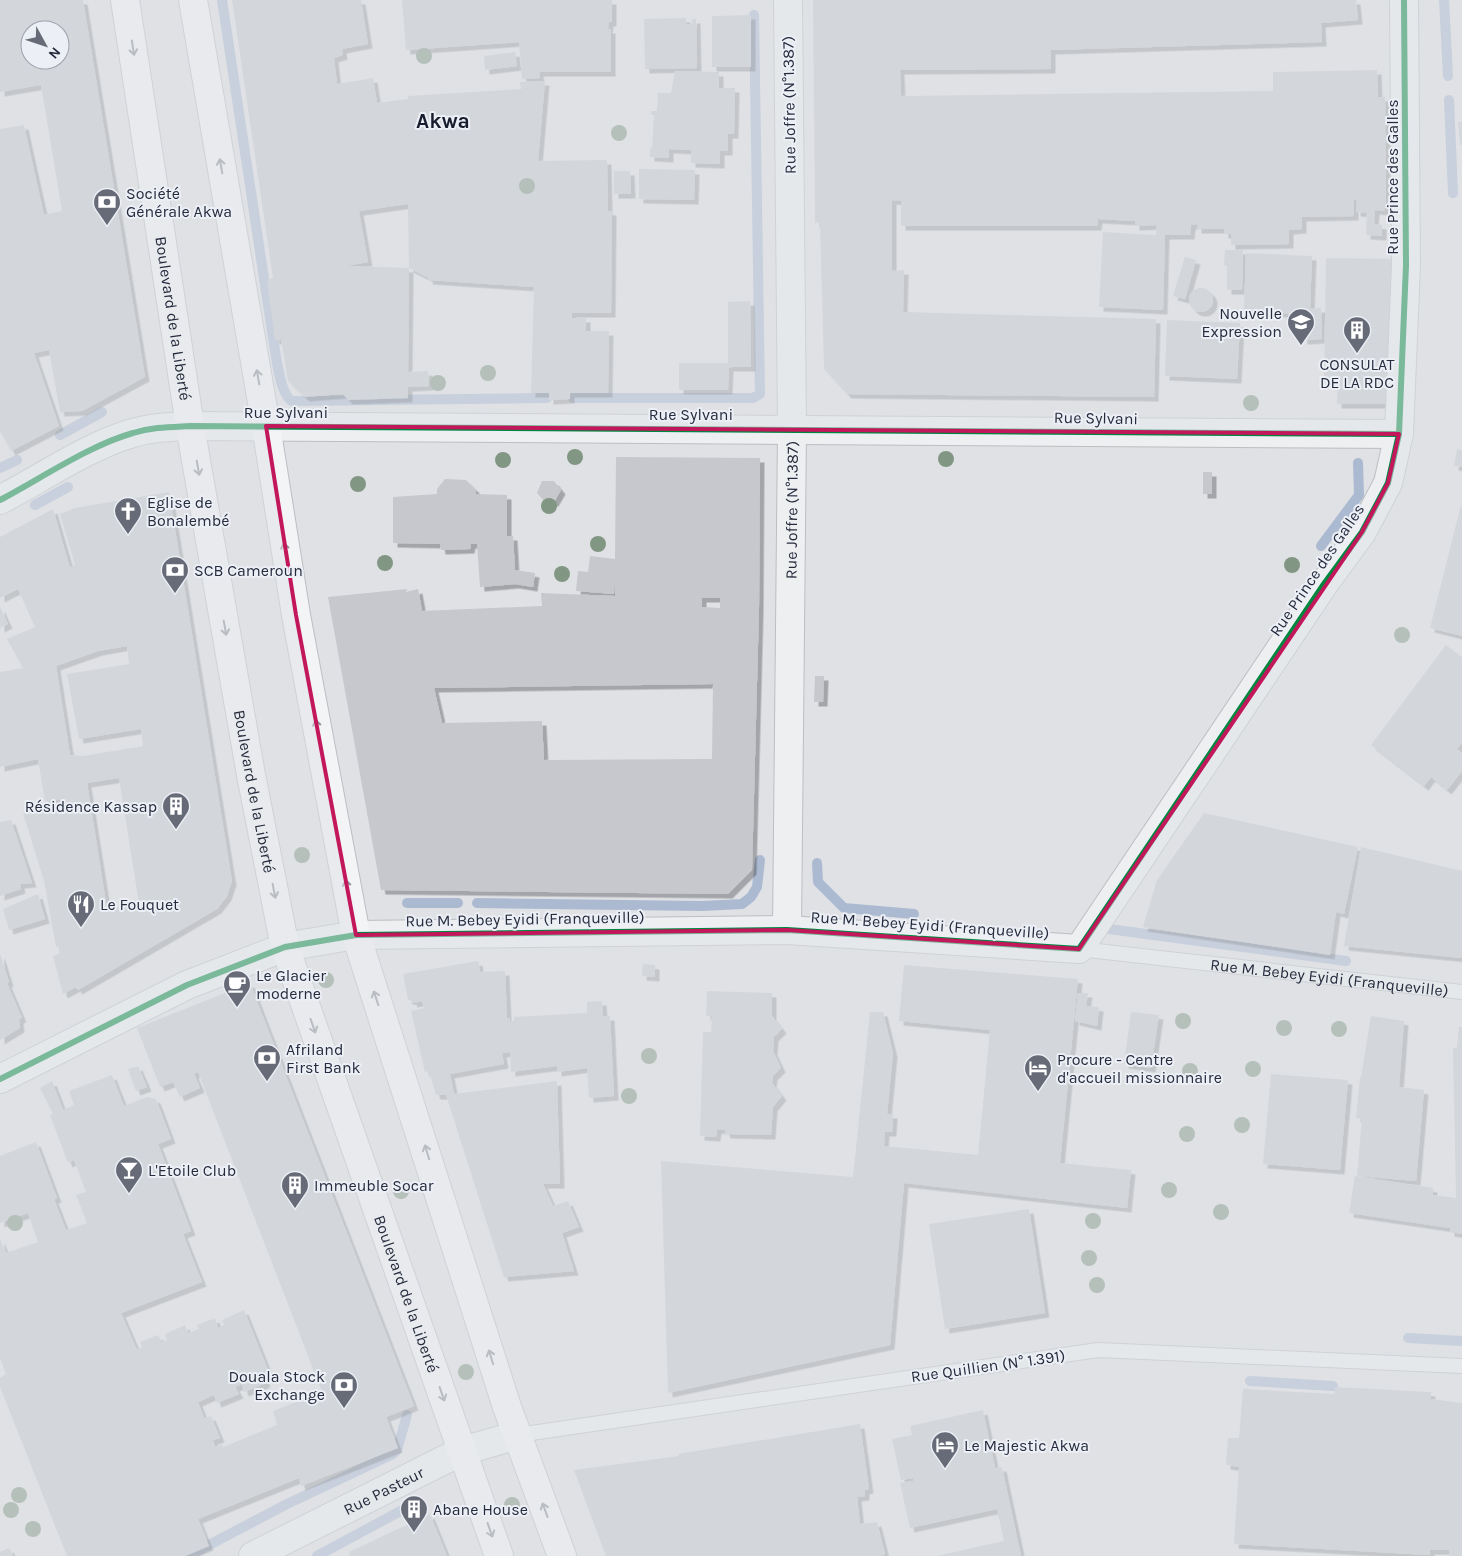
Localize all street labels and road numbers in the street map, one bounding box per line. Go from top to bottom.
street label: Rue Joffre (N°1.387) [778,36,800,174]
street label: Rue Prince des Galles [1383,99,1402,255]
street label: Boulevard de la Liberté [152,235,195,402]
street label: Rue Sylvani [244,403,328,422]
street label: Rue Sylvani [649,405,733,424]
street label: Rue Sylvani [1054,408,1138,428]
street label: Rue Joffre (N°1.387) [781,441,801,579]
street label: Rue Prince des Galles [1266,500,1368,640]
street label: Boulevard de la Liberté [230,708,280,875]
street label: Rue M. Bebey Eyidi (Franqueville) [405,907,645,931]
street label: Rue M. Bebey Eyidi (Franqueville) [810,907,1050,943]
street label: Rue M. Bebey Eyidi (Franqueville) [1209,954,1450,1000]
street label: Boulevard de la Liberté [370,1212,443,1375]
street label: Rue Quillien (N° 1.391) [910,1346,1066,1386]
street label: Rue Pasteur [340,1462,427,1519]

